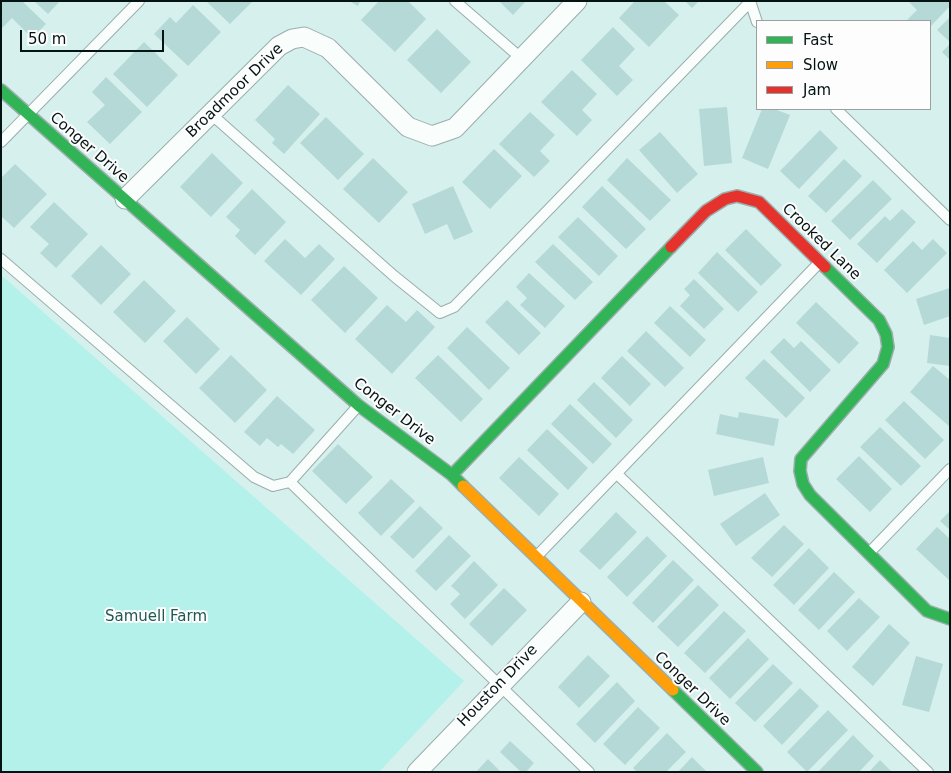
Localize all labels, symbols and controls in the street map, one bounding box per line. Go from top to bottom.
scale bar [22,20,166,52]
legend [756,20,931,110]
text: 50 m [28,30,66,48]
text: Fast [803,31,833,49]
street label: Broadmoor Drive [183,40,287,142]
text: Slow [803,56,838,74]
text: Jam [803,81,831,99]
street label: Conger Drive [46,109,132,187]
street label: Crooked Lane [778,200,864,284]
street label: Conger Drive [350,374,438,450]
park label: Samuell Farm [105,608,207,626]
street label: Houston Drive [454,641,542,731]
street label: Conger Drive [650,648,734,730]

